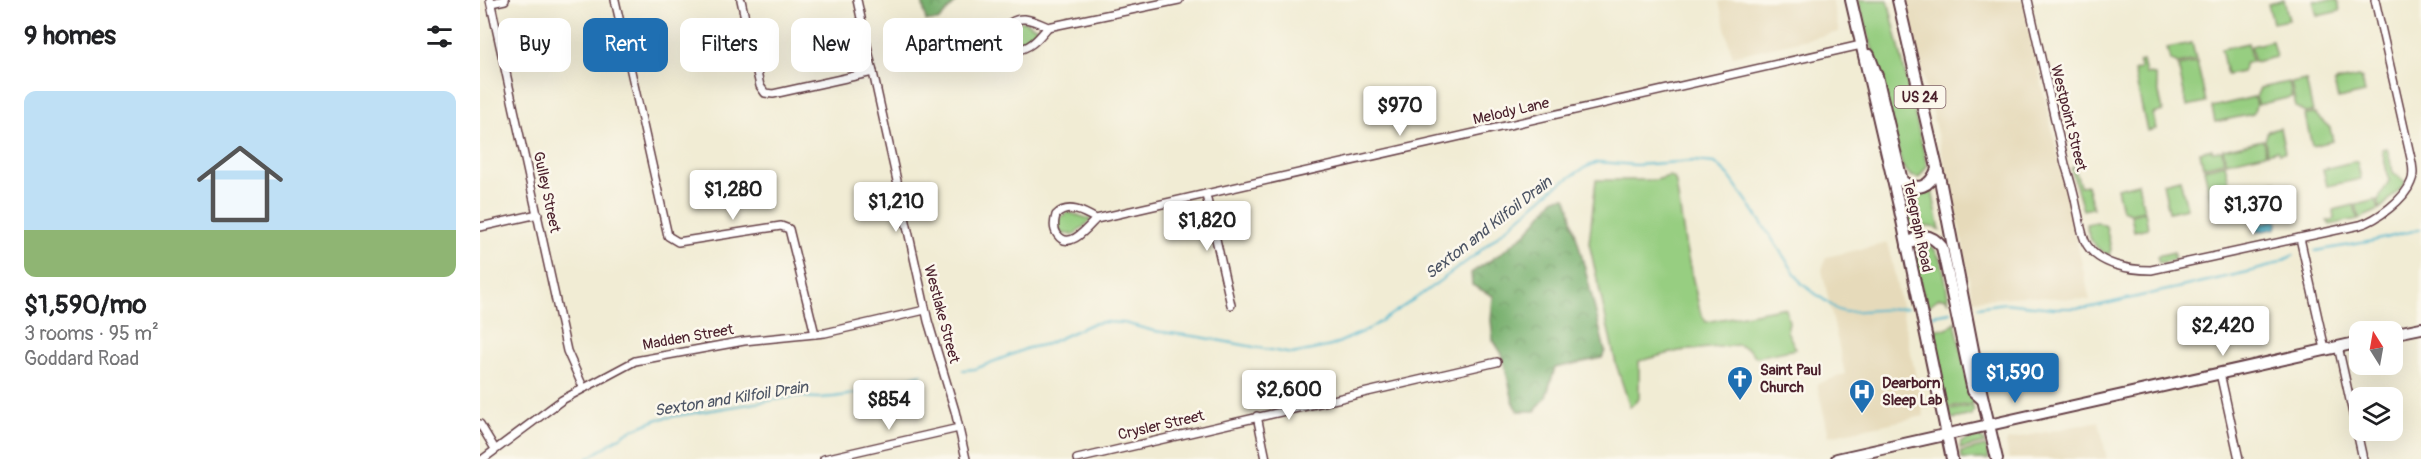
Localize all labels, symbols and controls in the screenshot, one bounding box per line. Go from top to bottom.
chip: Buy [498,18,571,72]
chip: Rent [583,18,668,72]
chip: Filters [680,18,779,72]
chip: New [791,18,871,72]
chip: Apartment [883,18,1023,72]
text: 9 homes [24,20,116,52]
icon: filters [423,20,456,53]
street label: Westpoint Street [2046,63,2091,174]
pin: $970 [1364,86,1436,137]
road number: US 24 [1894,86,1946,108]
text: $970 [1377,93,1423,118]
street label: Melody Lane [1471,93,1552,129]
icon: home [186,130,294,238]
street label: Gulley Street [529,150,565,235]
pin: $1,280 [684,170,782,221]
water label: Sexton and Kilfoil Drain [1421,171,1557,284]
text: $1,280 [704,177,762,202]
street label: Telegraph Road [1898,178,1937,274]
pin: $1,210 [847,182,945,233]
pin: $1,370 [2204,185,2302,236]
text: $1,210 [868,189,924,214]
text: $1,370 [2223,192,2283,217]
pin: $1,820 [1158,201,1256,252]
text: $1,820 [1178,208,1236,233]
street label: Westlake Street [919,263,964,366]
text: $1,590/mo [24,289,147,321]
pin: $2,420 [2174,306,2272,357]
text: $2,420 [2191,313,2255,338]
street label: Madden Street [641,320,736,355]
text: 3 rooms · 95 m² [24,321,159,346]
north arrow [2349,321,2403,375]
map controls [2349,321,2403,441]
text: Goddard Road [24,346,139,371]
pin: $1,590 [1966,353,2064,404]
text: $1,590 [1986,360,2044,385]
place label: Saint Paul Church [1760,361,1821,397]
church icon: Saint Paul Church [1725,364,1755,402]
pin: $2,600 [1240,370,1338,421]
place label: Dearborn Sleep Lab [1882,374,1942,410]
water label: Sexton and Kilfoil Drain [653,377,810,421]
text: $2,600 [1256,377,1322,402]
hospital icon: Dearborn Sleep Lab [1847,377,1877,415]
pin: $854 [853,380,925,431]
text: $854 [867,387,911,412]
button: layers [2349,387,2403,441]
street label: Crysler Street [1116,406,1207,445]

